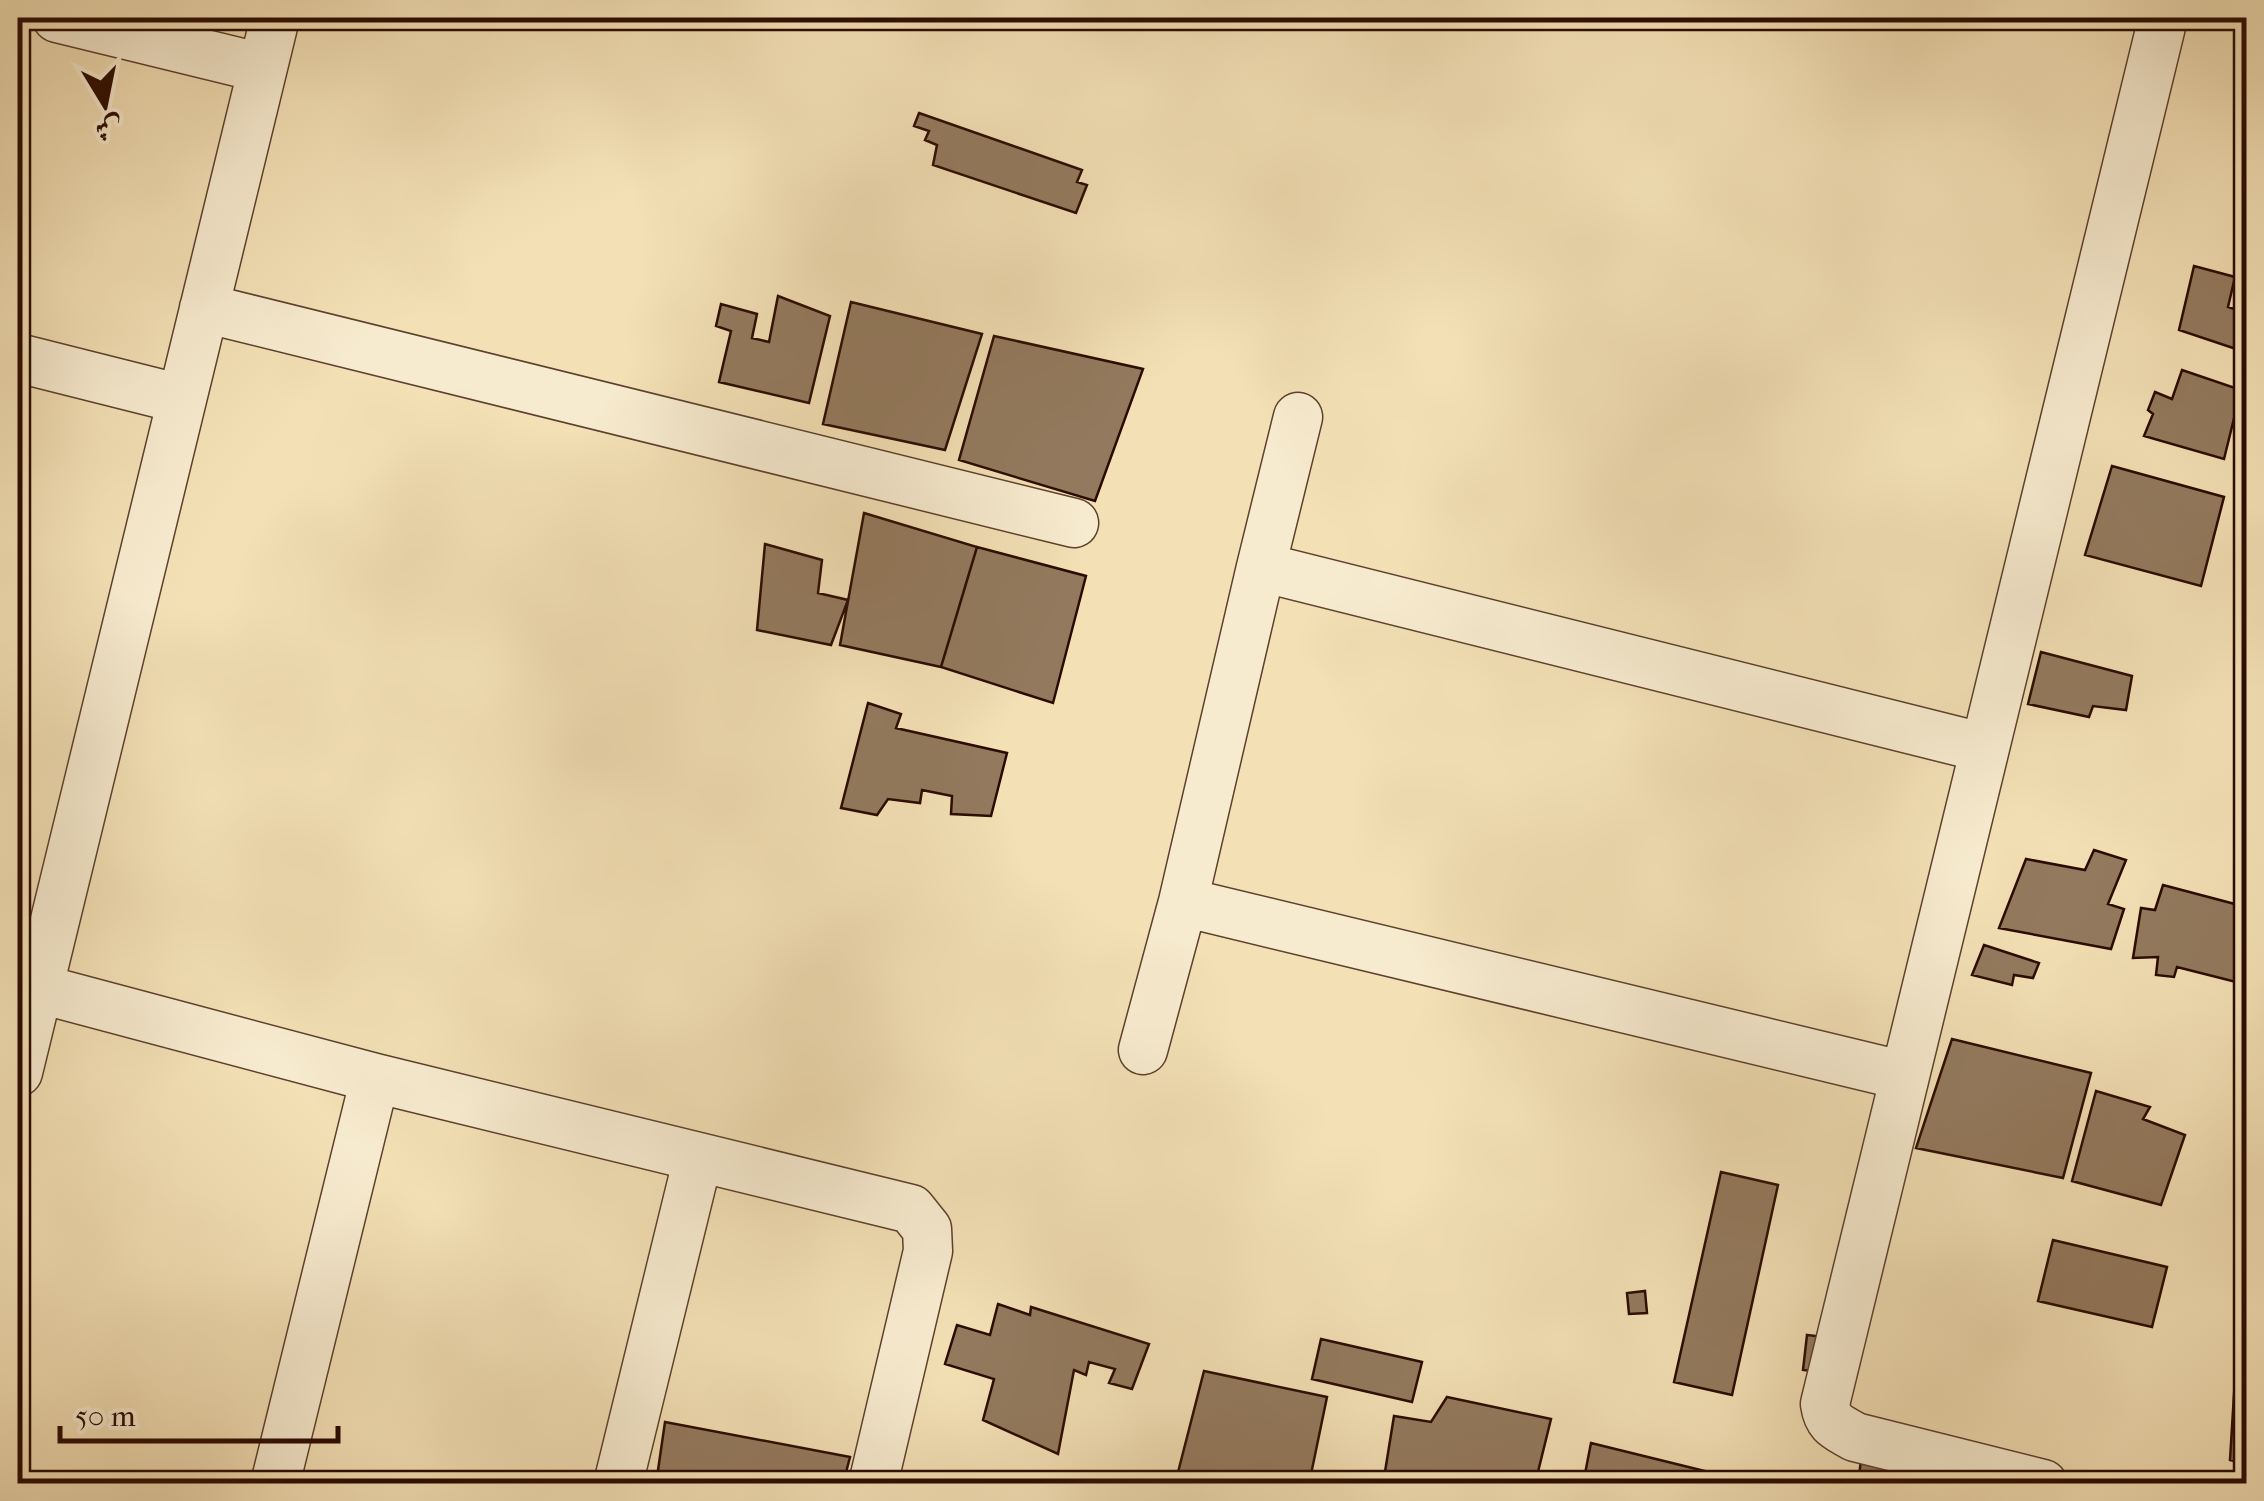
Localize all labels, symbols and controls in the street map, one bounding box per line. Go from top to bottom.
north arrow [55,55,155,155]
text: ش [93,110,126,148]
scale bar [60,1381,338,1443]
text: 50 m [75,1399,136,1434]

